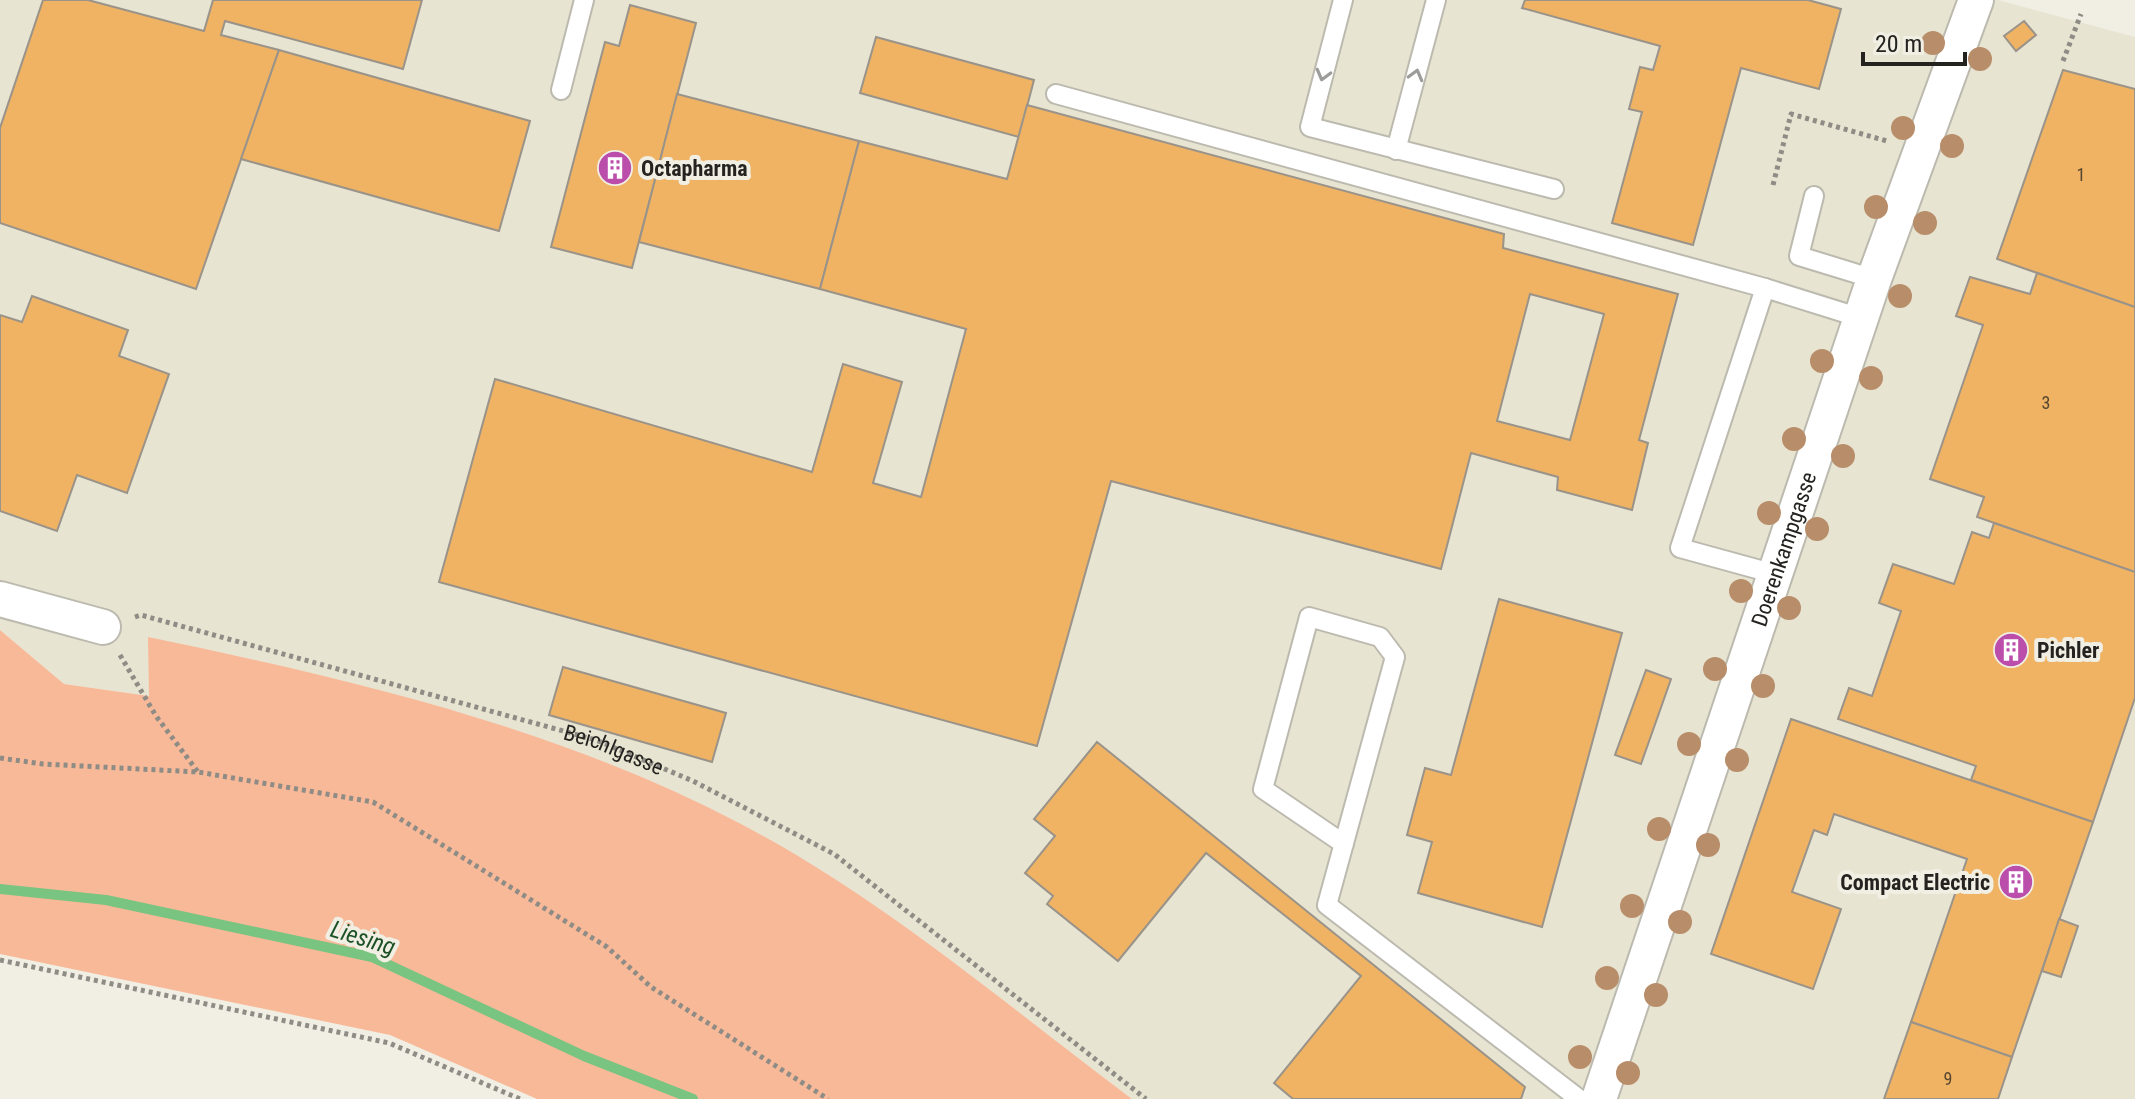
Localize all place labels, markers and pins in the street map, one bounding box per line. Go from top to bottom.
building icon: Octapharma [596,149,634,187]
place label: Octapharma [641,156,748,181]
building icon: Pichler [1992,631,2030,669]
place label: Pichler [2037,638,2099,663]
building icon: Compact Electric [1997,863,2035,901]
place label: Compact Electric [1840,870,1990,895]

